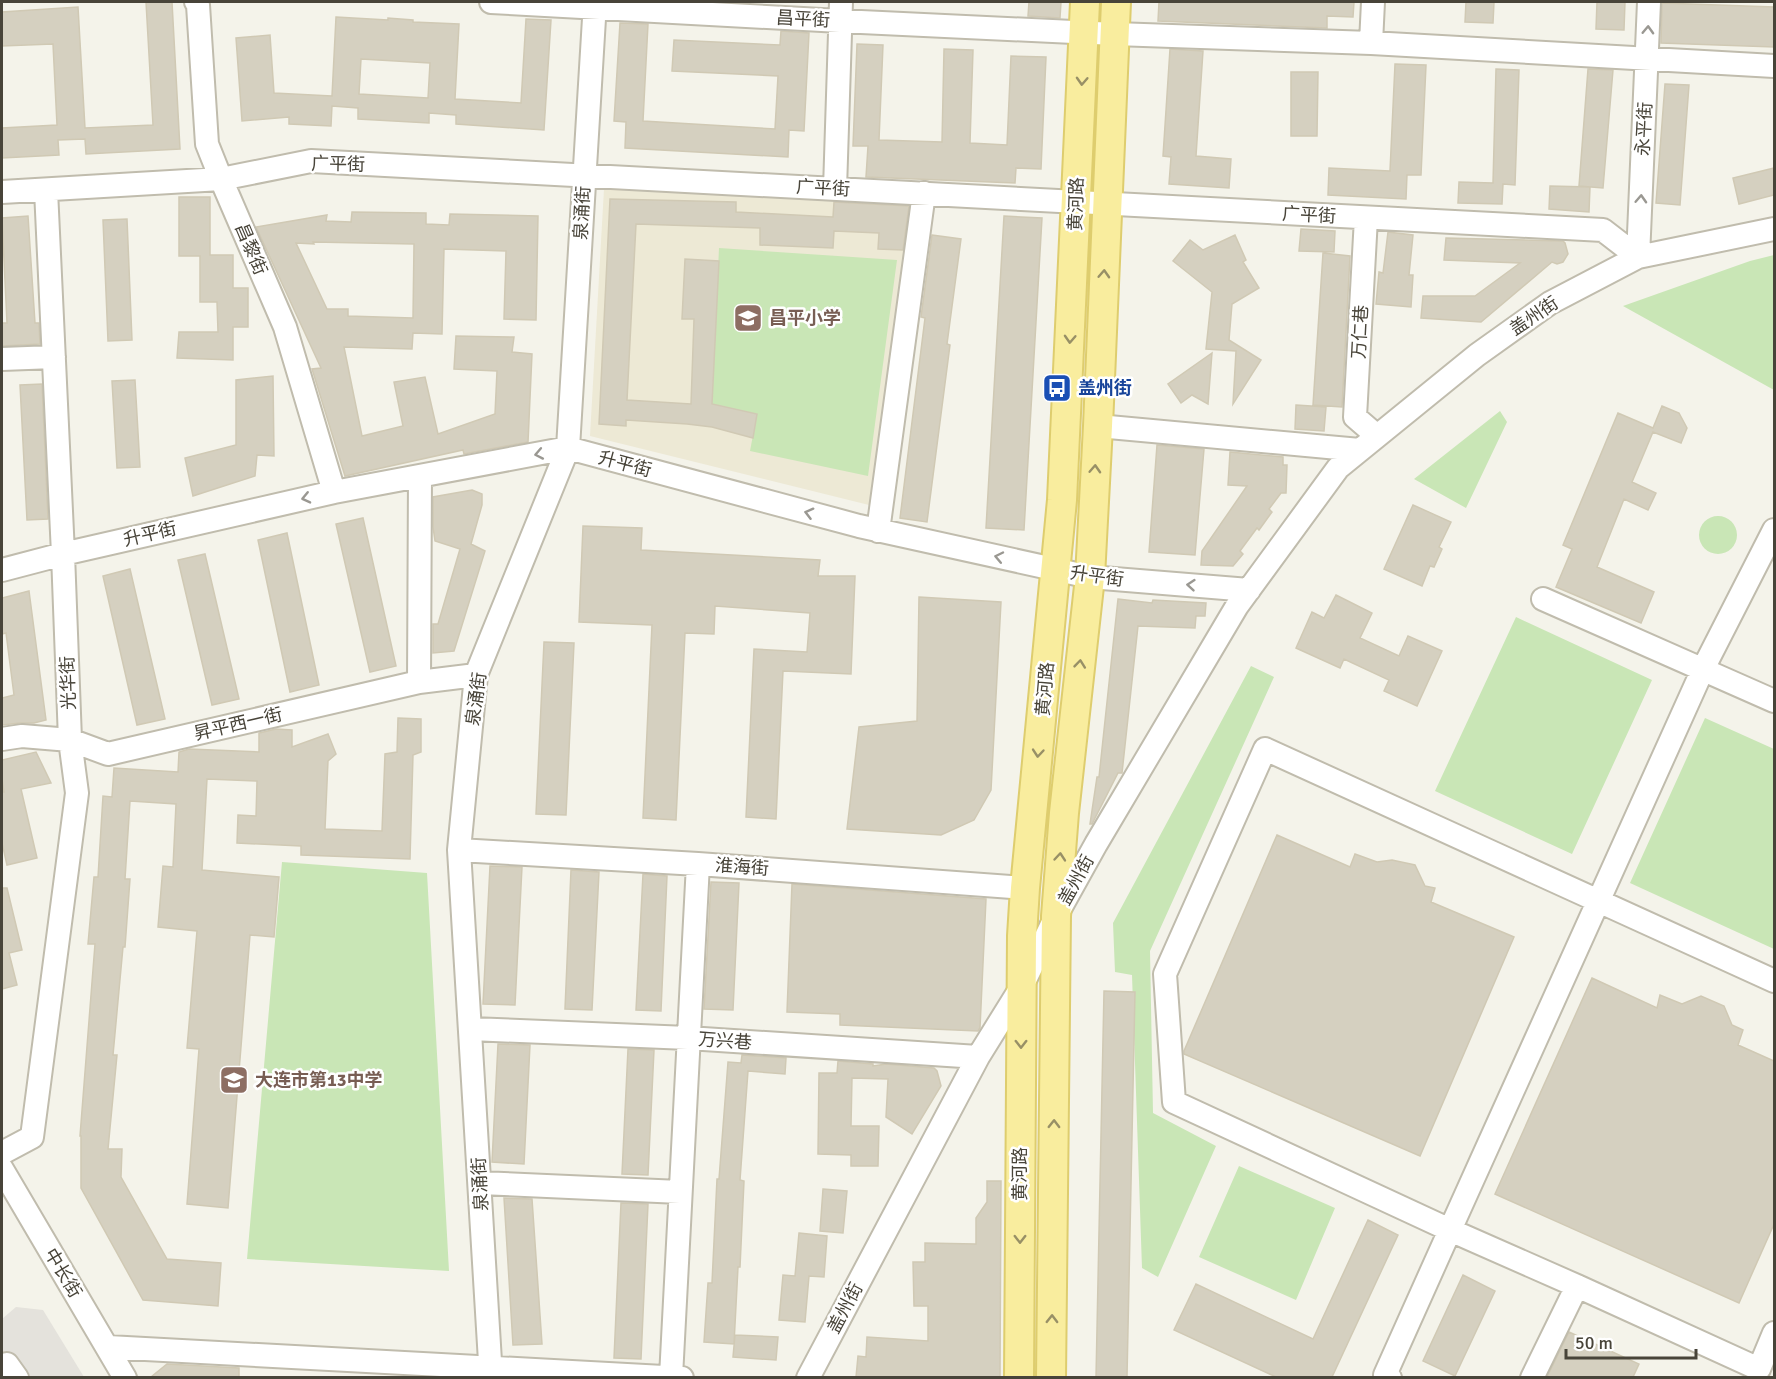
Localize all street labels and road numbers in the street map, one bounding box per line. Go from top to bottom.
street label: 昌平街 [775,7,831,31]
street label: 永平街 [1632,101,1656,157]
street label: 广平街 [311,153,365,175]
street label: 广平街 [795,176,851,200]
street label: 黄河路 [1064,177,1088,231]
street label: 泉涌街 [570,185,594,241]
street label: 广平街 [1281,203,1337,227]
street label: 昌黎街 [230,220,272,278]
street label: 盖州街 [1505,292,1563,340]
street label: 万仁巷 [1348,304,1372,360]
street label: 升平街 [596,446,654,482]
street label: 升平街 [121,517,179,551]
street label: 升平街 [1069,561,1125,591]
street label: 光华街 [56,656,80,710]
street label: 黄河路 [1032,661,1058,717]
street label: 泉涌街 [461,671,491,727]
street label: 昇平西一街 [192,703,284,745]
street label: 盖州街 [1053,851,1099,909]
street label: 淮海街 [714,854,770,880]
street label: 万兴巷 [697,1028,753,1054]
street label: 黄河路 [1009,1147,1031,1201]
street label: 泉涌街 [468,1156,492,1212]
street label: 中长街 [40,1244,86,1302]
street label: 盖州街 [823,1279,867,1337]

